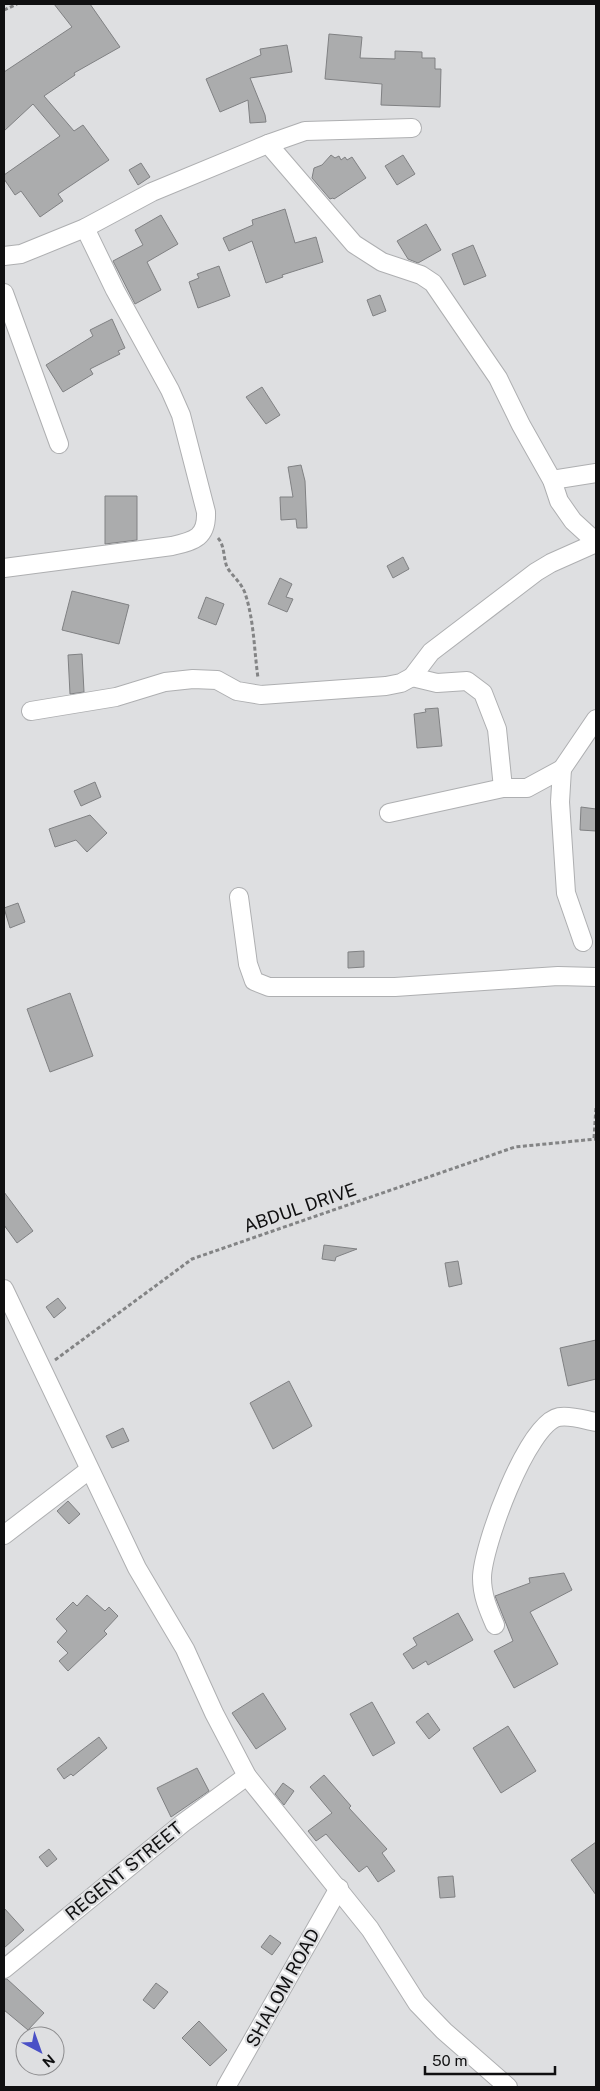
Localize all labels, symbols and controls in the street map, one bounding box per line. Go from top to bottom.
street label: ABDUL DRIVE [241,1178,359,1237]
street label: REGENT STREET [61,1817,187,1924]
street label: SHALOM ROAD [241,1925,324,2051]
north arrow [15,2026,65,2076]
scale bar [425,2044,555,2076]
text: N [39,2051,58,2070]
text: 50 m [432,2052,467,2069]

